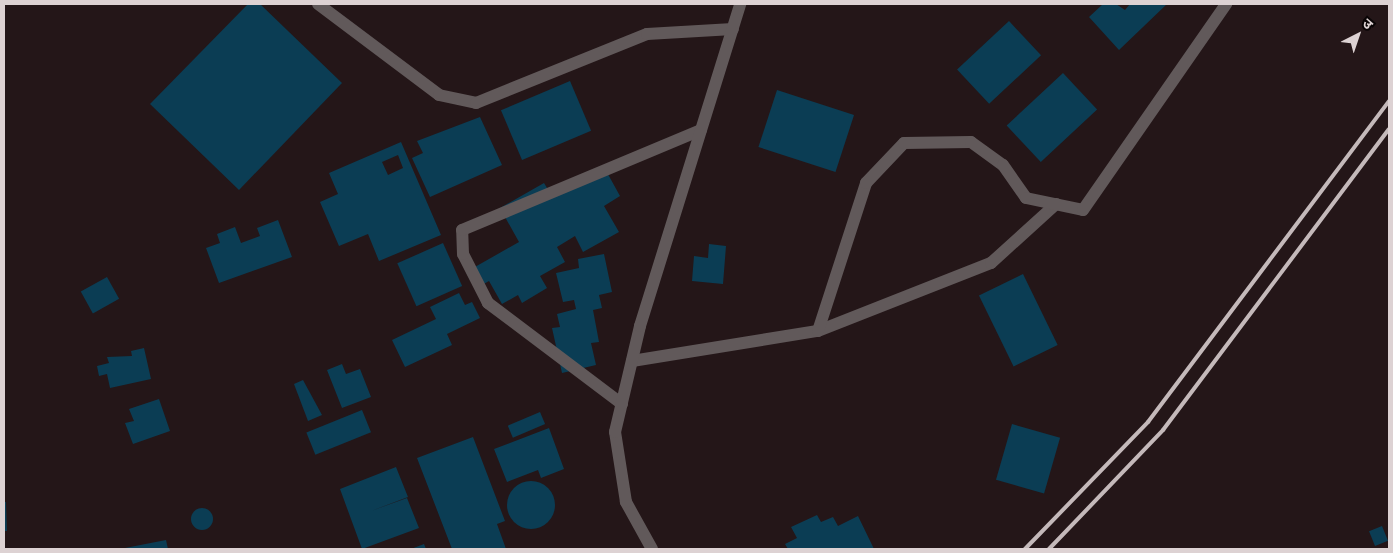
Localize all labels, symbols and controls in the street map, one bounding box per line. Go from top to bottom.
north arrow [1333,10,1383,60]
text: उ [1359,15,1376,32]

